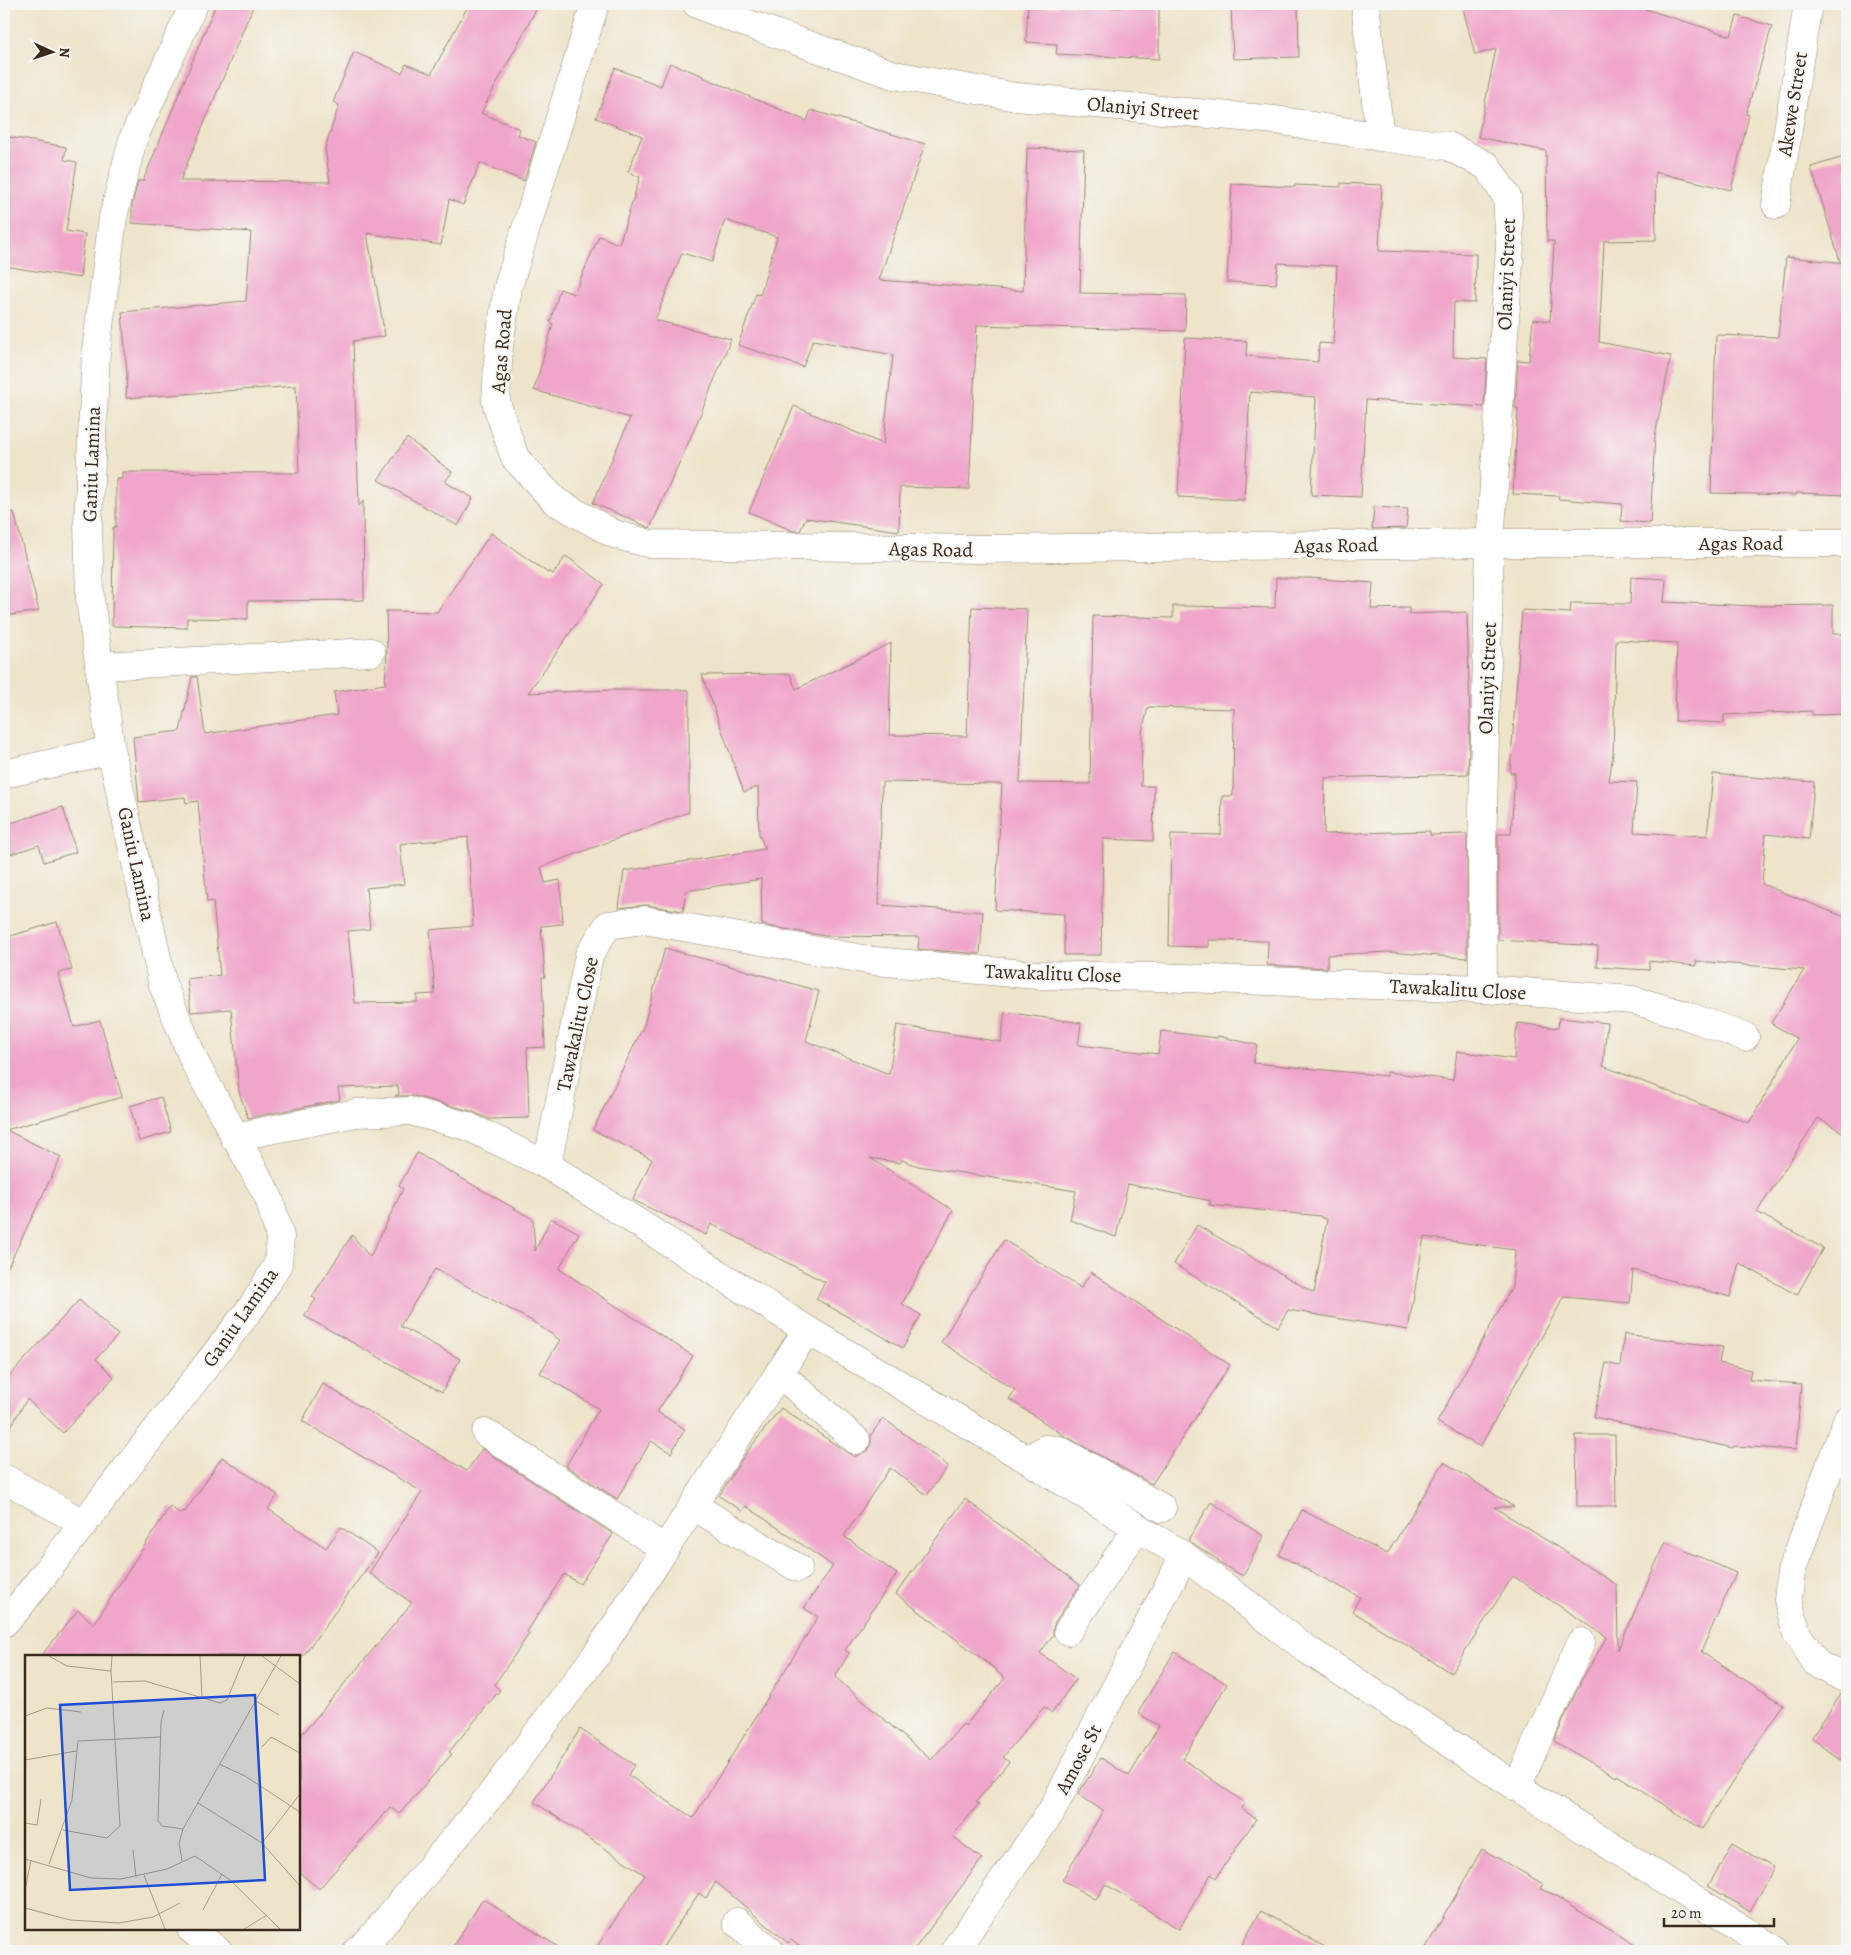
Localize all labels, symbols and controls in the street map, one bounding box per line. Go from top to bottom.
north arrow [28,28,78,78]
text: N [55,47,74,58]
street label: Akewe Street [1771,49,1814,159]
street label: Olaniyi Street [1086,90,1200,127]
street label: Olaniyi Street [1491,217,1522,331]
street label: Agas Road [484,308,519,395]
street label: Ganiu Lamina [76,405,107,522]
street label: Agas Road [1698,530,1783,557]
street label: Agas Road [1293,531,1379,560]
street label: Agas Road [888,535,974,564]
street label: Olaniyi Street [1472,621,1503,735]
street label: Ganiu Lamina [111,805,162,924]
street label: Tawakalitu Close [550,954,605,1094]
street label: Tawakalitu Close [984,958,1122,989]
street label: Tawakalitu Close [1389,972,1527,1007]
street label: Ganiu Lamina [196,1262,285,1372]
inset map [25,1655,300,1930]
street label: Amose St [1048,1719,1108,1800]
scale bar [1664,1895,1774,1927]
text: 20 m [1671,1903,1702,1923]

